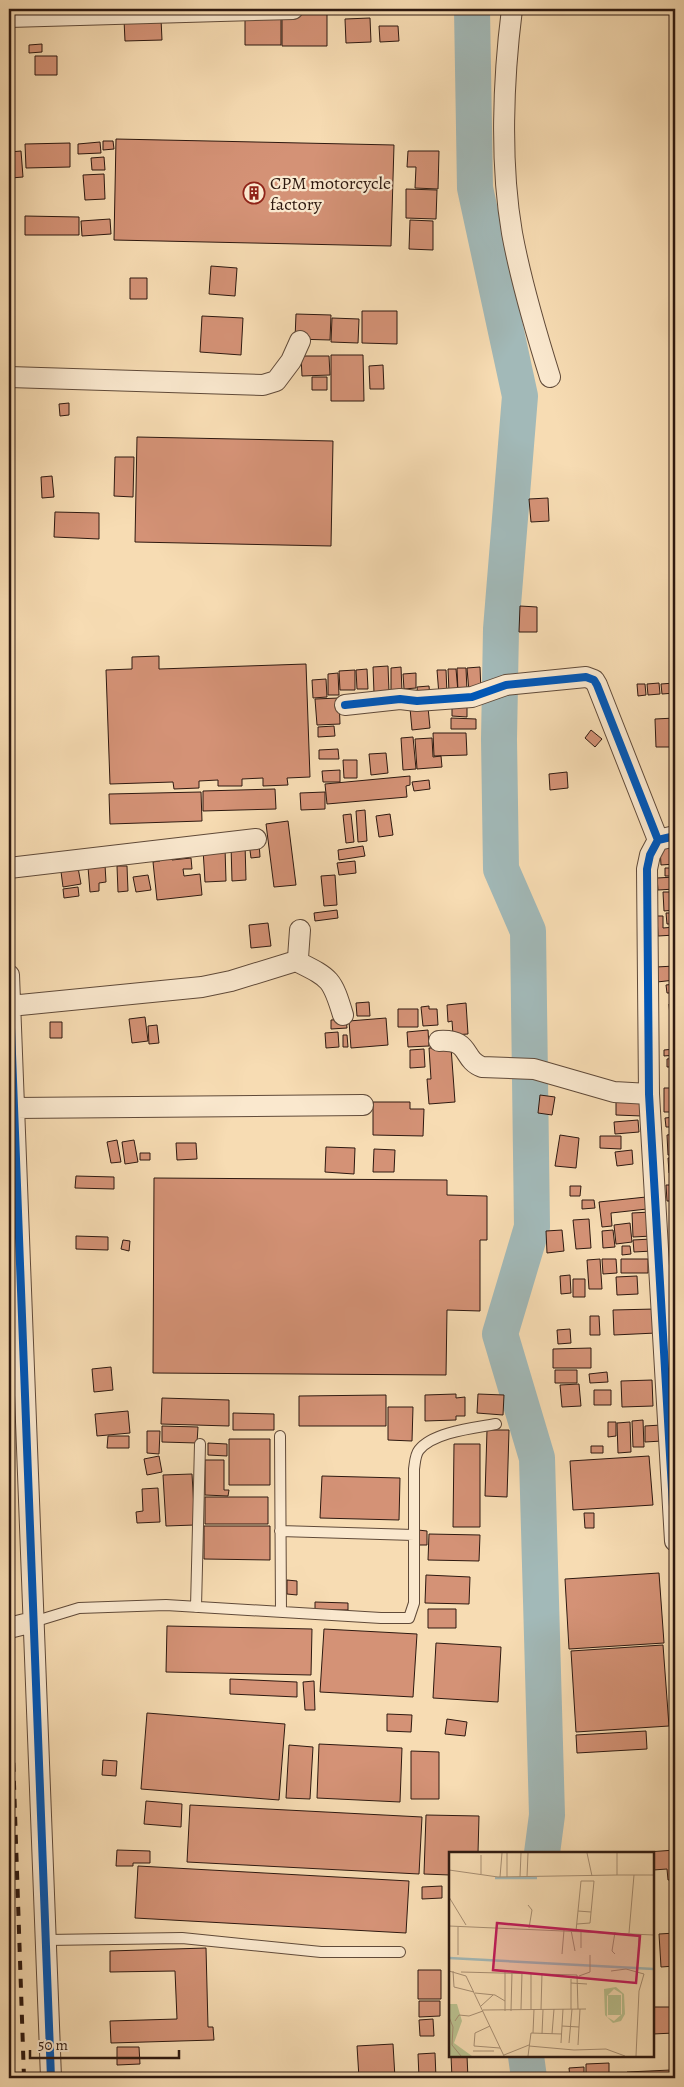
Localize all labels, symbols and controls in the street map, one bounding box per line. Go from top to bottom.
place label: CPM motorcycle factory [270,171,391,216]
building icon: CPM motorcycle factory [242,181,266,205]
inset map [449,1852,654,2057]
scale bar [30,2027,179,2059]
text: 50 m [38,2035,68,2055]

